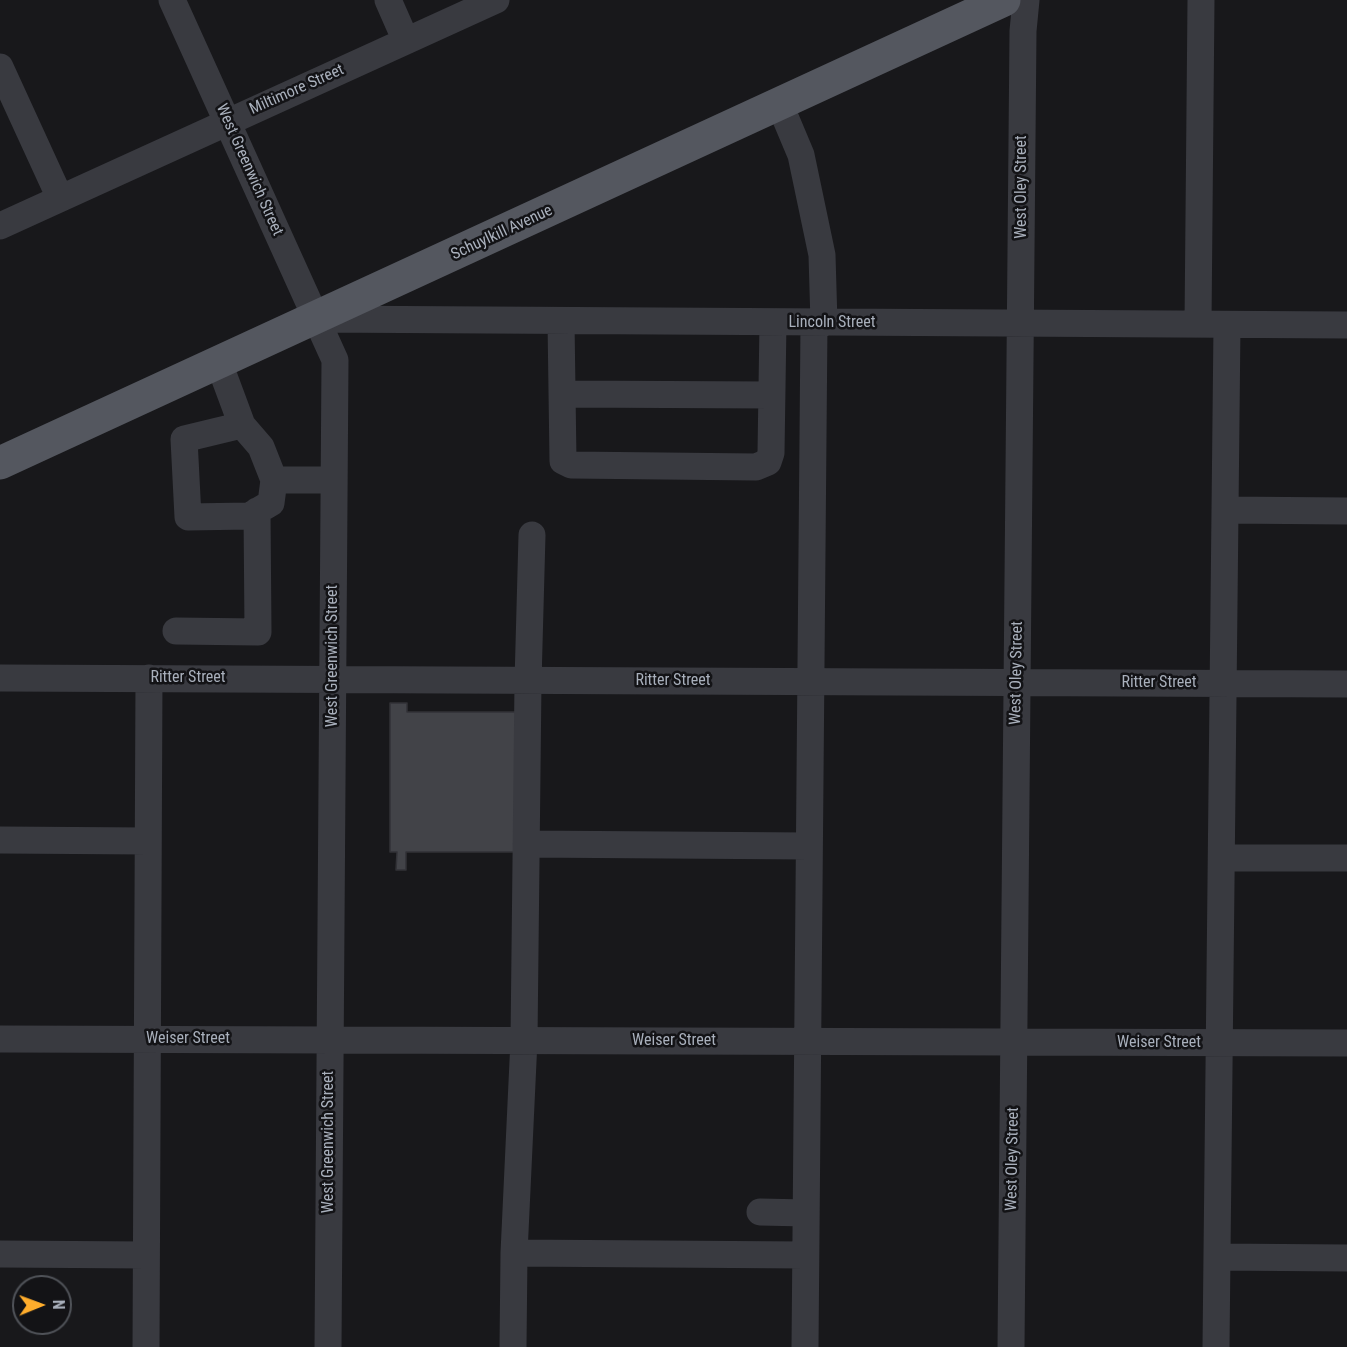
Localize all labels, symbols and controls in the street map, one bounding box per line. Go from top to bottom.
street label: Miltimore Street [247,61,347,119]
street label: West Greenwich Street [211,101,287,239]
street label: West Oley Street [1012,135,1032,239]
street label: Schuylkill Avenue [448,201,556,265]
street label: Lincoln Street [788,313,876,333]
street label: West Greenwich Street [323,585,343,727]
street label: West Oley Street [1006,621,1028,725]
street label: Ritter Street [150,668,226,688]
street label: Ritter Street [635,671,711,691]
street label: Ritter Street [1121,673,1197,693]
street label: Weiser Street [146,1029,230,1049]
street label: Weiser Street [632,1031,716,1051]
street label: Weiser Street [1117,1033,1201,1053]
street label: West Greenwich Street [319,1071,339,1213]
street label: West Oley Street [1002,1107,1024,1211]
north arrow [12,1275,72,1335]
text: N [49,1300,68,1310]

